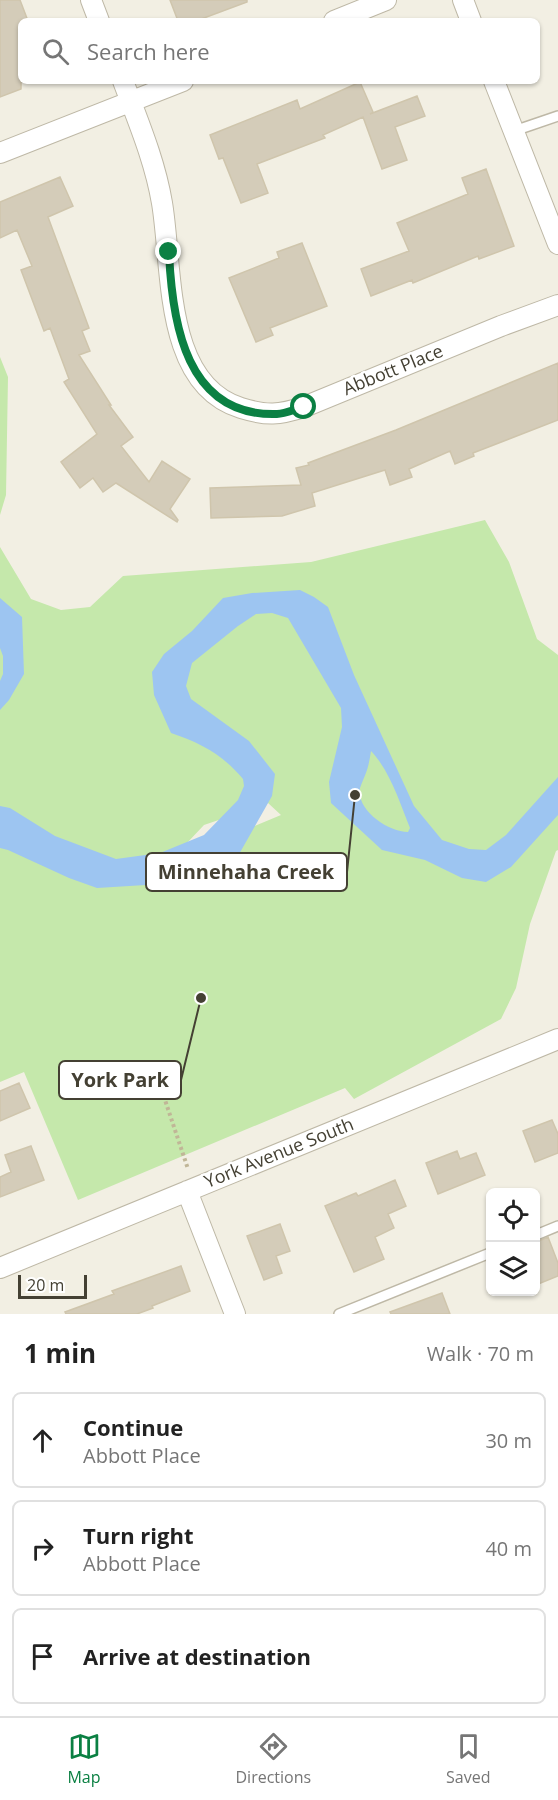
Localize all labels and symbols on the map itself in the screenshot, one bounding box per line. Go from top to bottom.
route end [155,238,181,264]
street label: Abbott Place [339,338,446,400]
route start [290,393,316,419]
callout: Minnehaha Creek [146,853,347,891]
text: Minnehaha Creek [158,858,335,885]
callout: York Park [59,1061,181,1099]
text: York Park [71,1066,169,1093]
street label: York Avenue South [200,1111,357,1193]
scale bar [18,1272,87,1300]

